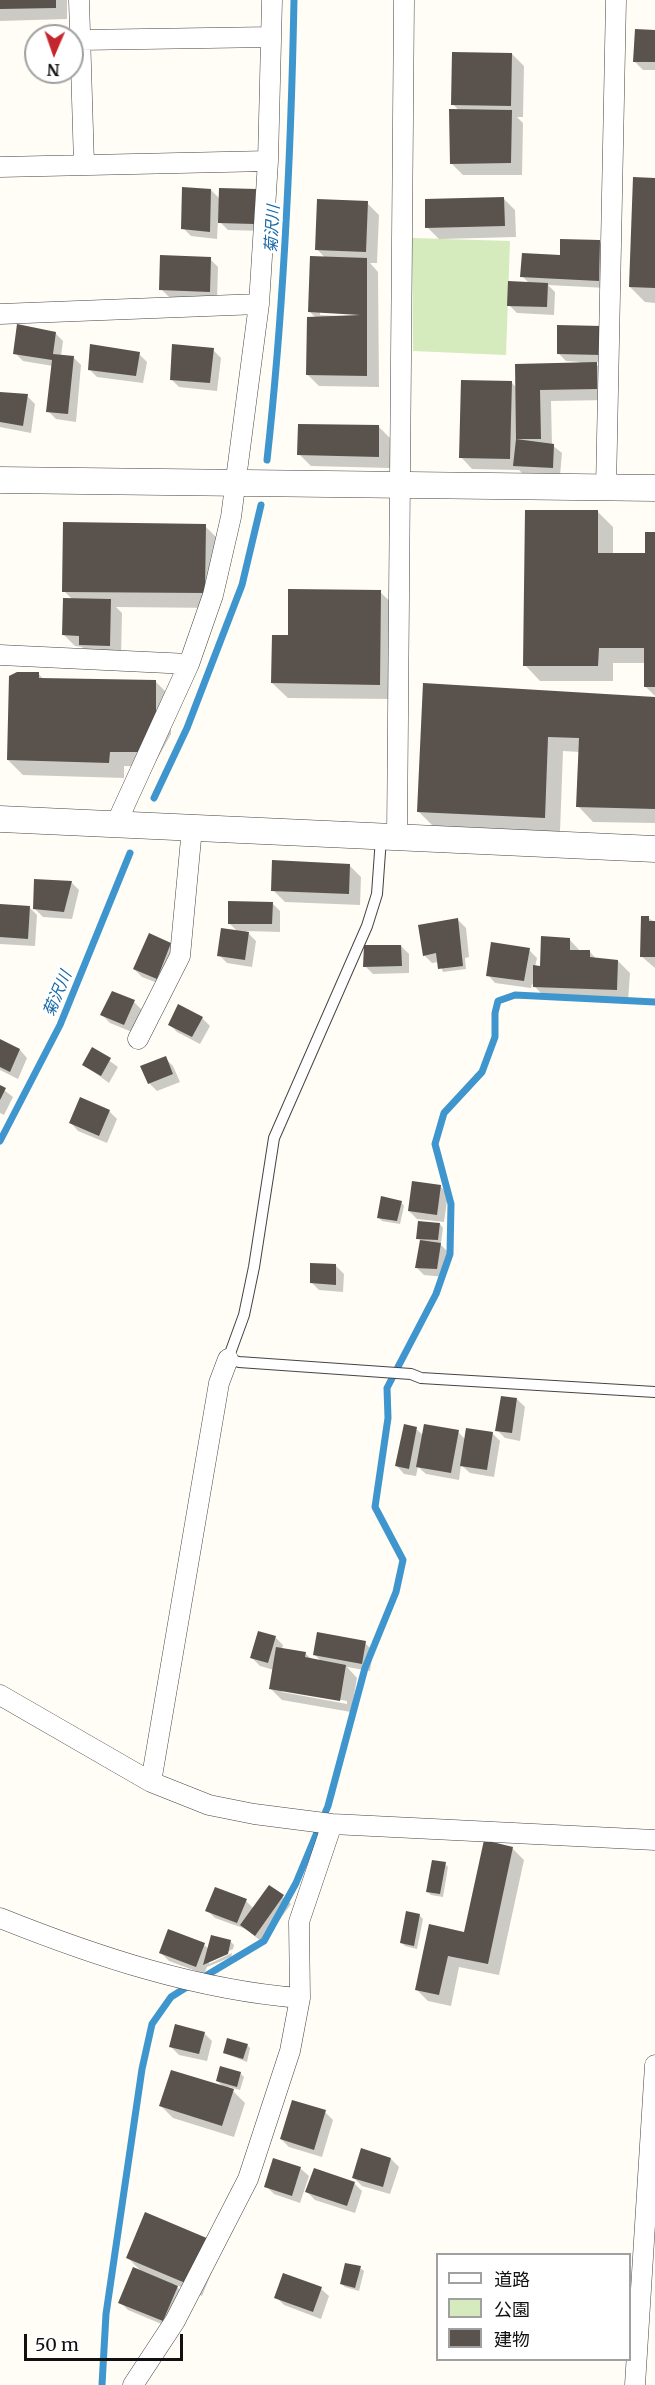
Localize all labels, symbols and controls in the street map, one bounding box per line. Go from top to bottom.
north arrow [24,24,84,84]
text: N [47,60,60,80]
water label: 菊沢川 [262,205,284,253]
water label: 菊沢川 [40,968,76,1020]
legend [436,2253,631,2361]
text: 道路 [494,2268,530,2291]
text: 公園 [494,2298,530,2321]
scale bar [27,2322,186,2360]
text: 建物 [494,2328,530,2351]
text: 50 m [35,2333,79,2356]

